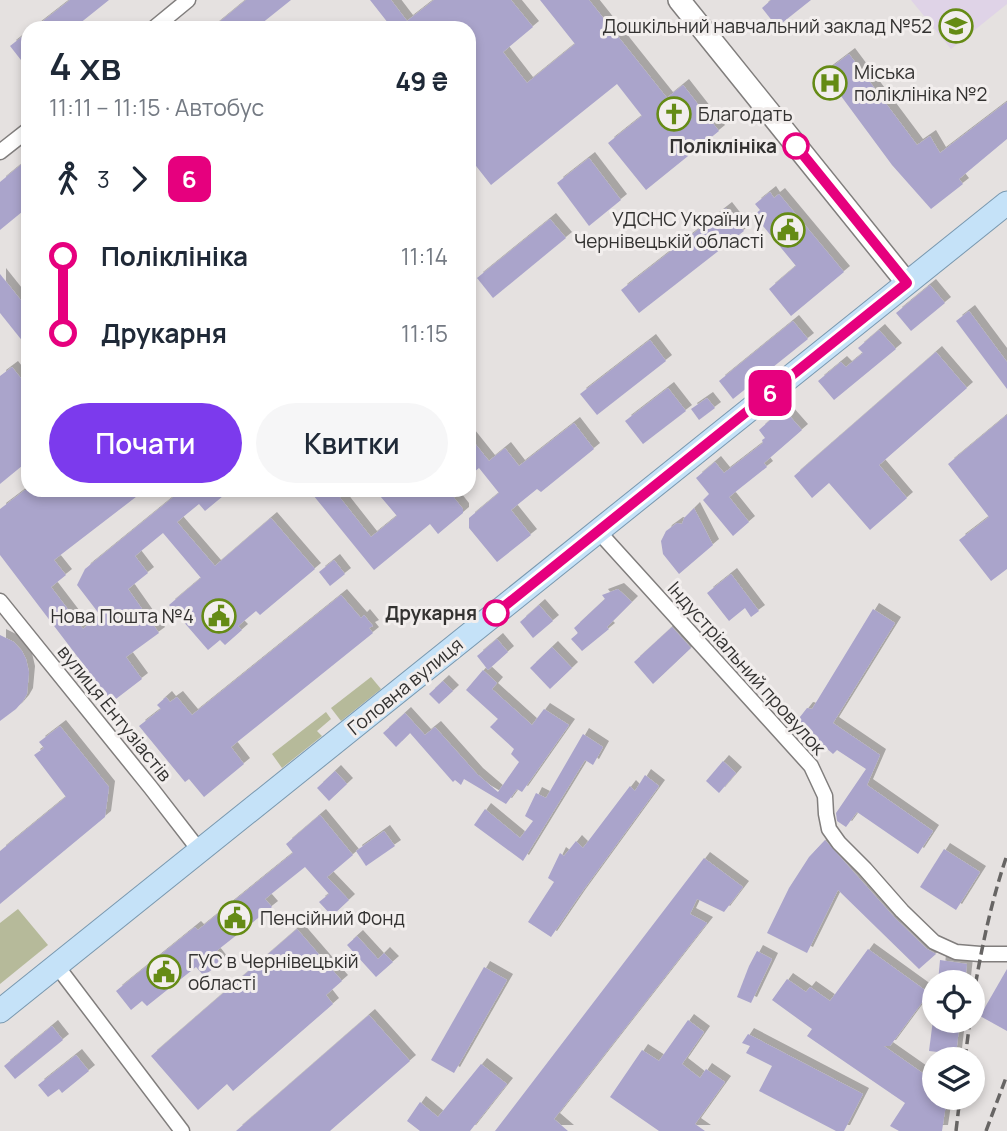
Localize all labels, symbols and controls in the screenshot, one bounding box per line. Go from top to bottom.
school or university icon: Дошкільний навчальний заклад №52 [937,7,975,45]
place label: Дошкільний навчальний заклад №52 [602,13,932,39]
text: 4 хв [49,39,121,91]
place label: Міська поліклініка №2 [854,59,987,107]
text: 49 ₴ [395,63,448,99]
hospital icon: Міська поліклініка №2 [811,64,849,102]
text: 11:11 – 11:15 · Автобус [49,91,264,123]
church icon: Благодать [655,95,693,133]
place label: Благодать [698,101,793,127]
place label: Поліклініка [670,133,777,159]
marker: Поліклініка [783,133,809,159]
icon: walk [49,160,87,198]
icon: forward [120,160,158,198]
text: 6 [182,162,197,195]
text: 3 [97,163,110,195]
place label: УДСНС України у Чернівецькій області [574,206,764,254]
public building icon: УДСНС України у Чернівецькій області [769,211,807,249]
text: Поліклініка [101,238,248,274]
text: 11:14 [401,240,448,272]
text: Друкарня [101,315,227,351]
text: 11:15 [401,317,448,349]
line badge: 6 [747,370,793,416]
text: 6 [763,376,777,409]
button: Почати [49,403,242,483]
button: Квитки [256,403,448,483]
street label: Індустріальний провулок [662,576,832,761]
public building icon: Нова Пошта №4 [200,597,238,635]
place label: Друкарня [385,600,477,626]
marker: Друкарня [483,600,509,626]
place label: Нова Пошта №4 [51,603,194,629]
street label: Головна вулиця [342,631,468,741]
street label: вулиця Ентузіастів [52,639,178,787]
public building icon: Пенсійний Фонд [216,899,254,937]
place label: Пенсійний Фонд [260,905,405,931]
place label: ГУС в Чернівецькій області [188,948,359,996]
public building icon: ГУС в Чернівецькій області [145,953,183,991]
map controls [922,970,985,1110]
button: locate [922,970,985,1033]
button: layers [922,1047,985,1110]

